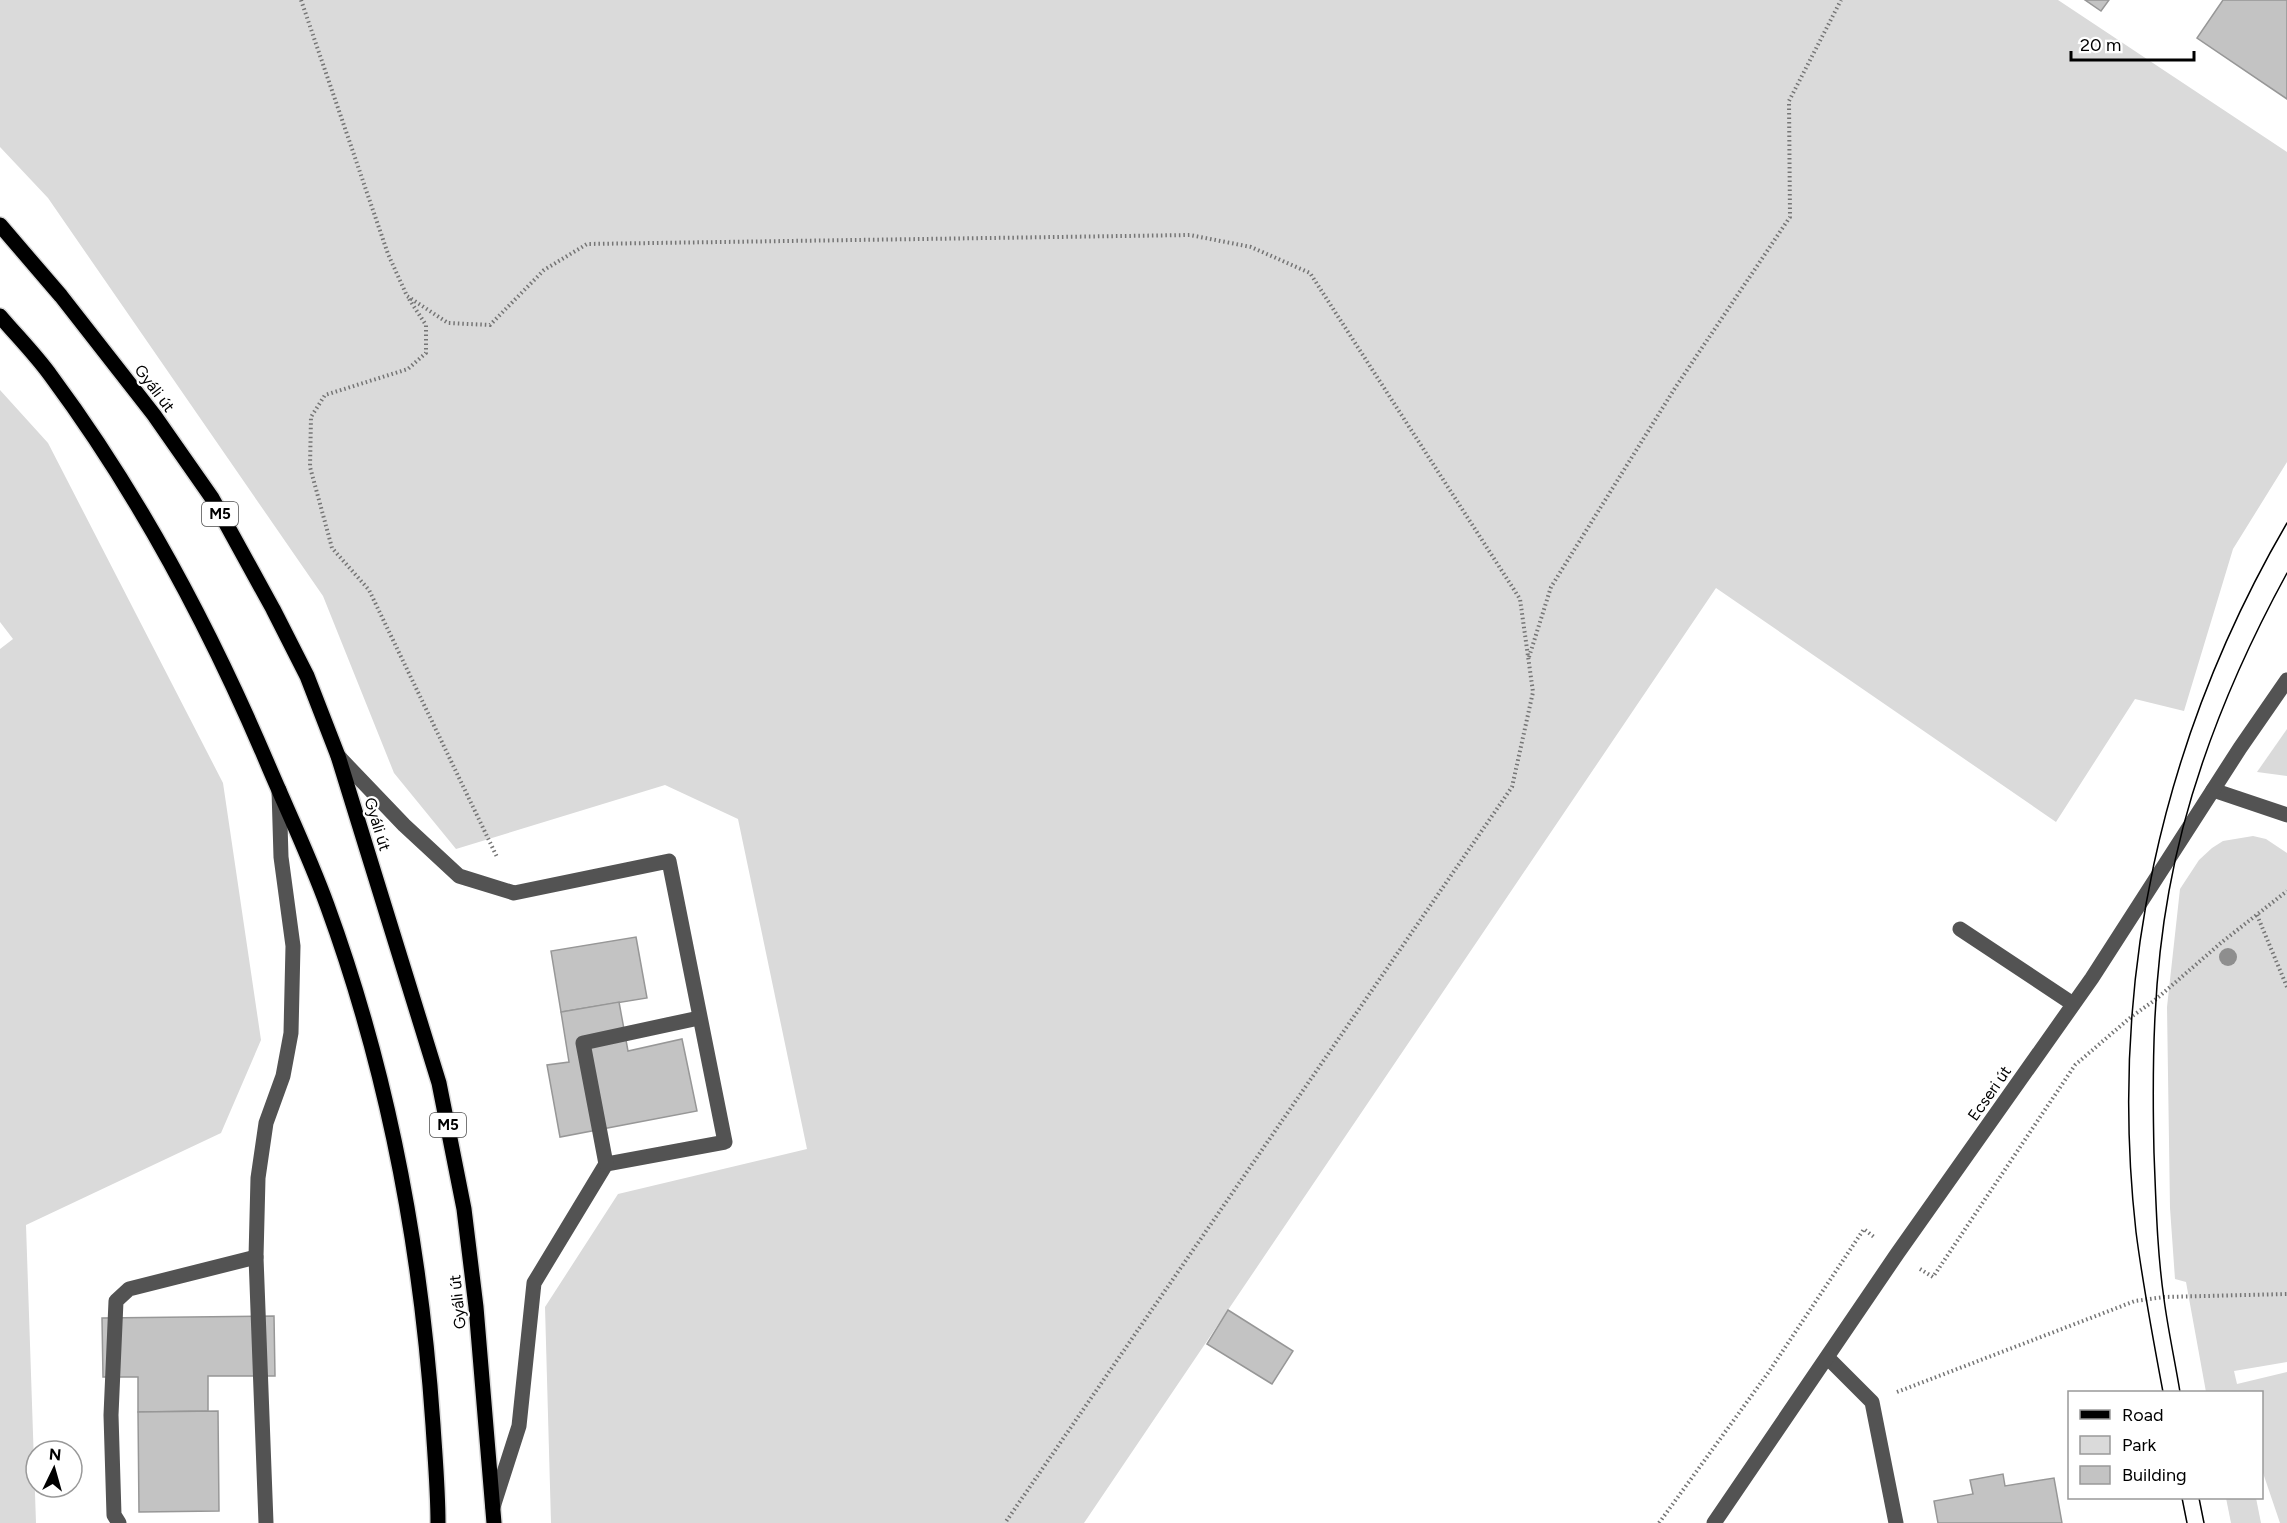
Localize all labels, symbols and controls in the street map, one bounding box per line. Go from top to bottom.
scale bar [2071,24,2194,62]
text: 20 m [2080,34,2121,56]
street label: Gyáli út [131,361,179,416]
road number: M5 [202,502,238,526]
street label: Gyáli út [360,795,395,853]
street label: Ecseri út [1964,1062,2015,1124]
road number: M5 [430,1113,466,1137]
street label: Gyáli út [445,1274,470,1330]
legend [2068,1391,2263,1499]
text: Road [2122,1404,2163,1426]
text: Park [2122,1434,2157,1456]
north arrow [24,1439,84,1499]
text: N [48,1445,62,1465]
text: Building [2122,1464,2187,1486]

